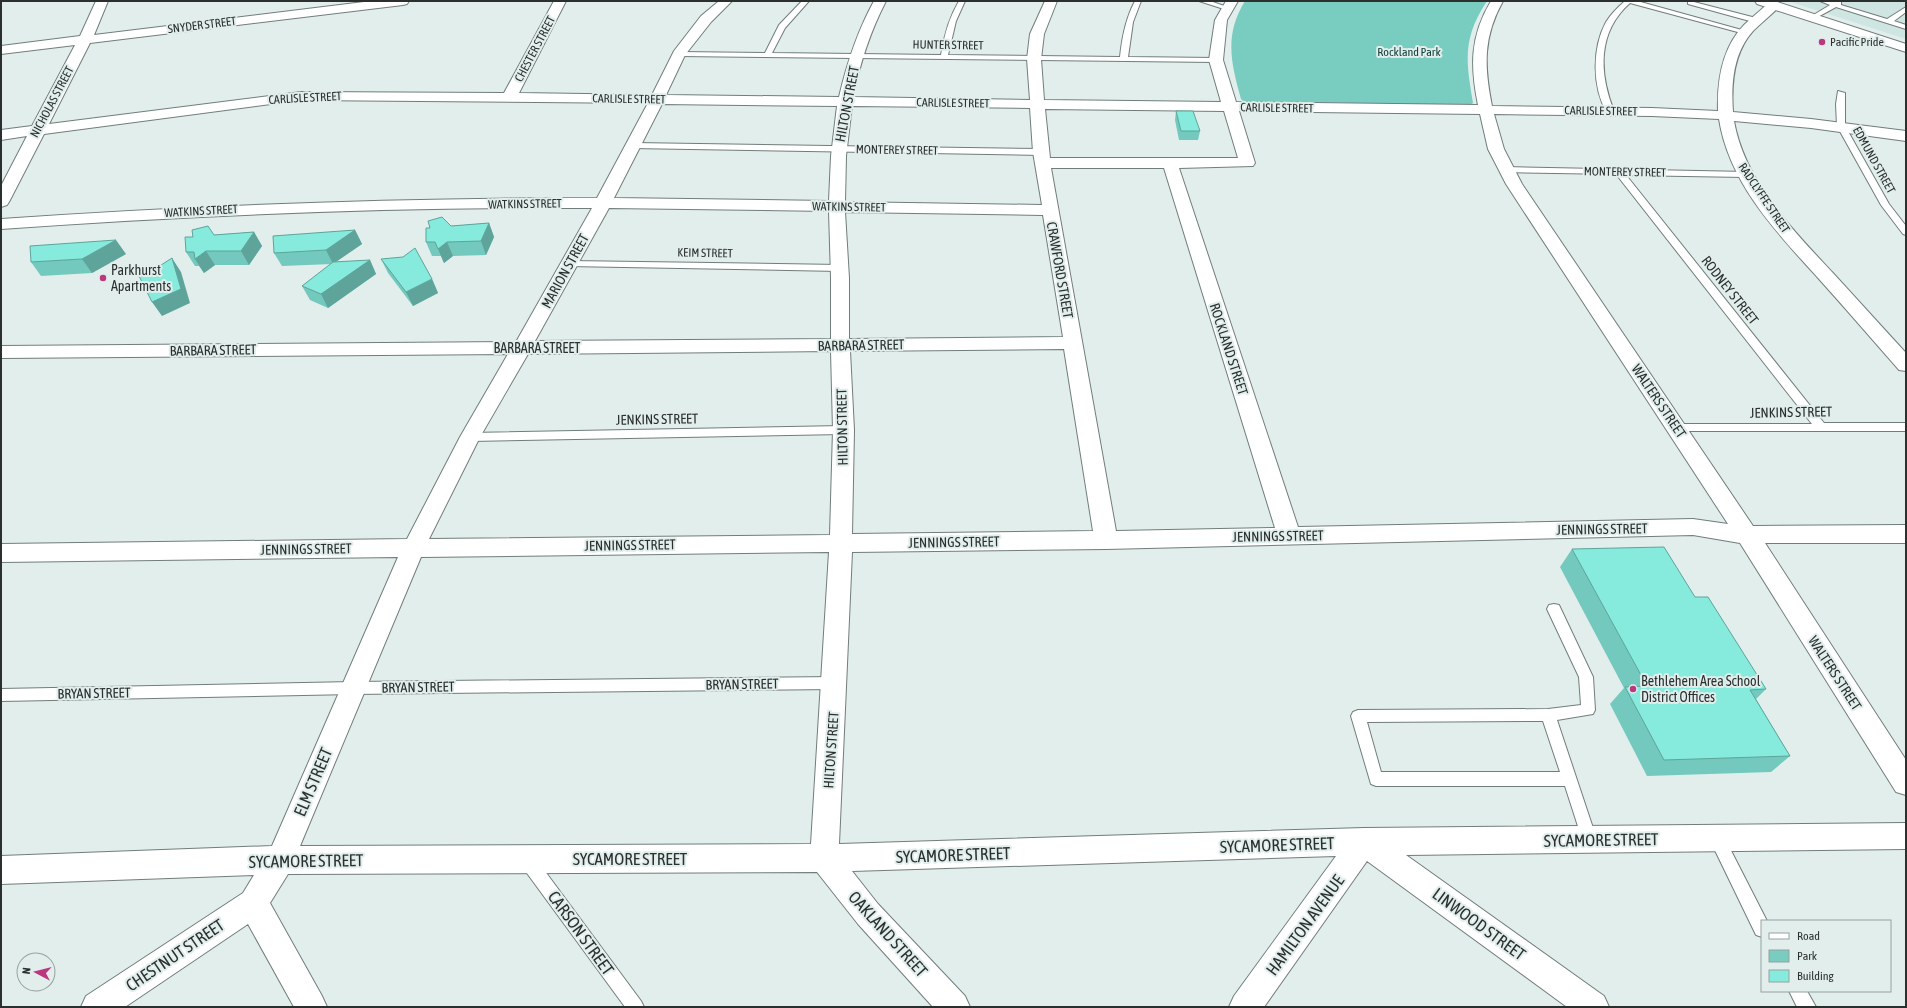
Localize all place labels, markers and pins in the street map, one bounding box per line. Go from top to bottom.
place label: Pacific Pride [1830,35,1884,49]
marker: Pacific Pride [1817,37,1827,47]
place label: Parkhurst Apartments [111,262,171,294]
marker: Parkhurst Apartments [98,273,108,283]
place label: Bethlehem Area School District Offices [1641,673,1761,705]
marker: Bethlehem Area School District Offices [1628,684,1638,694]

